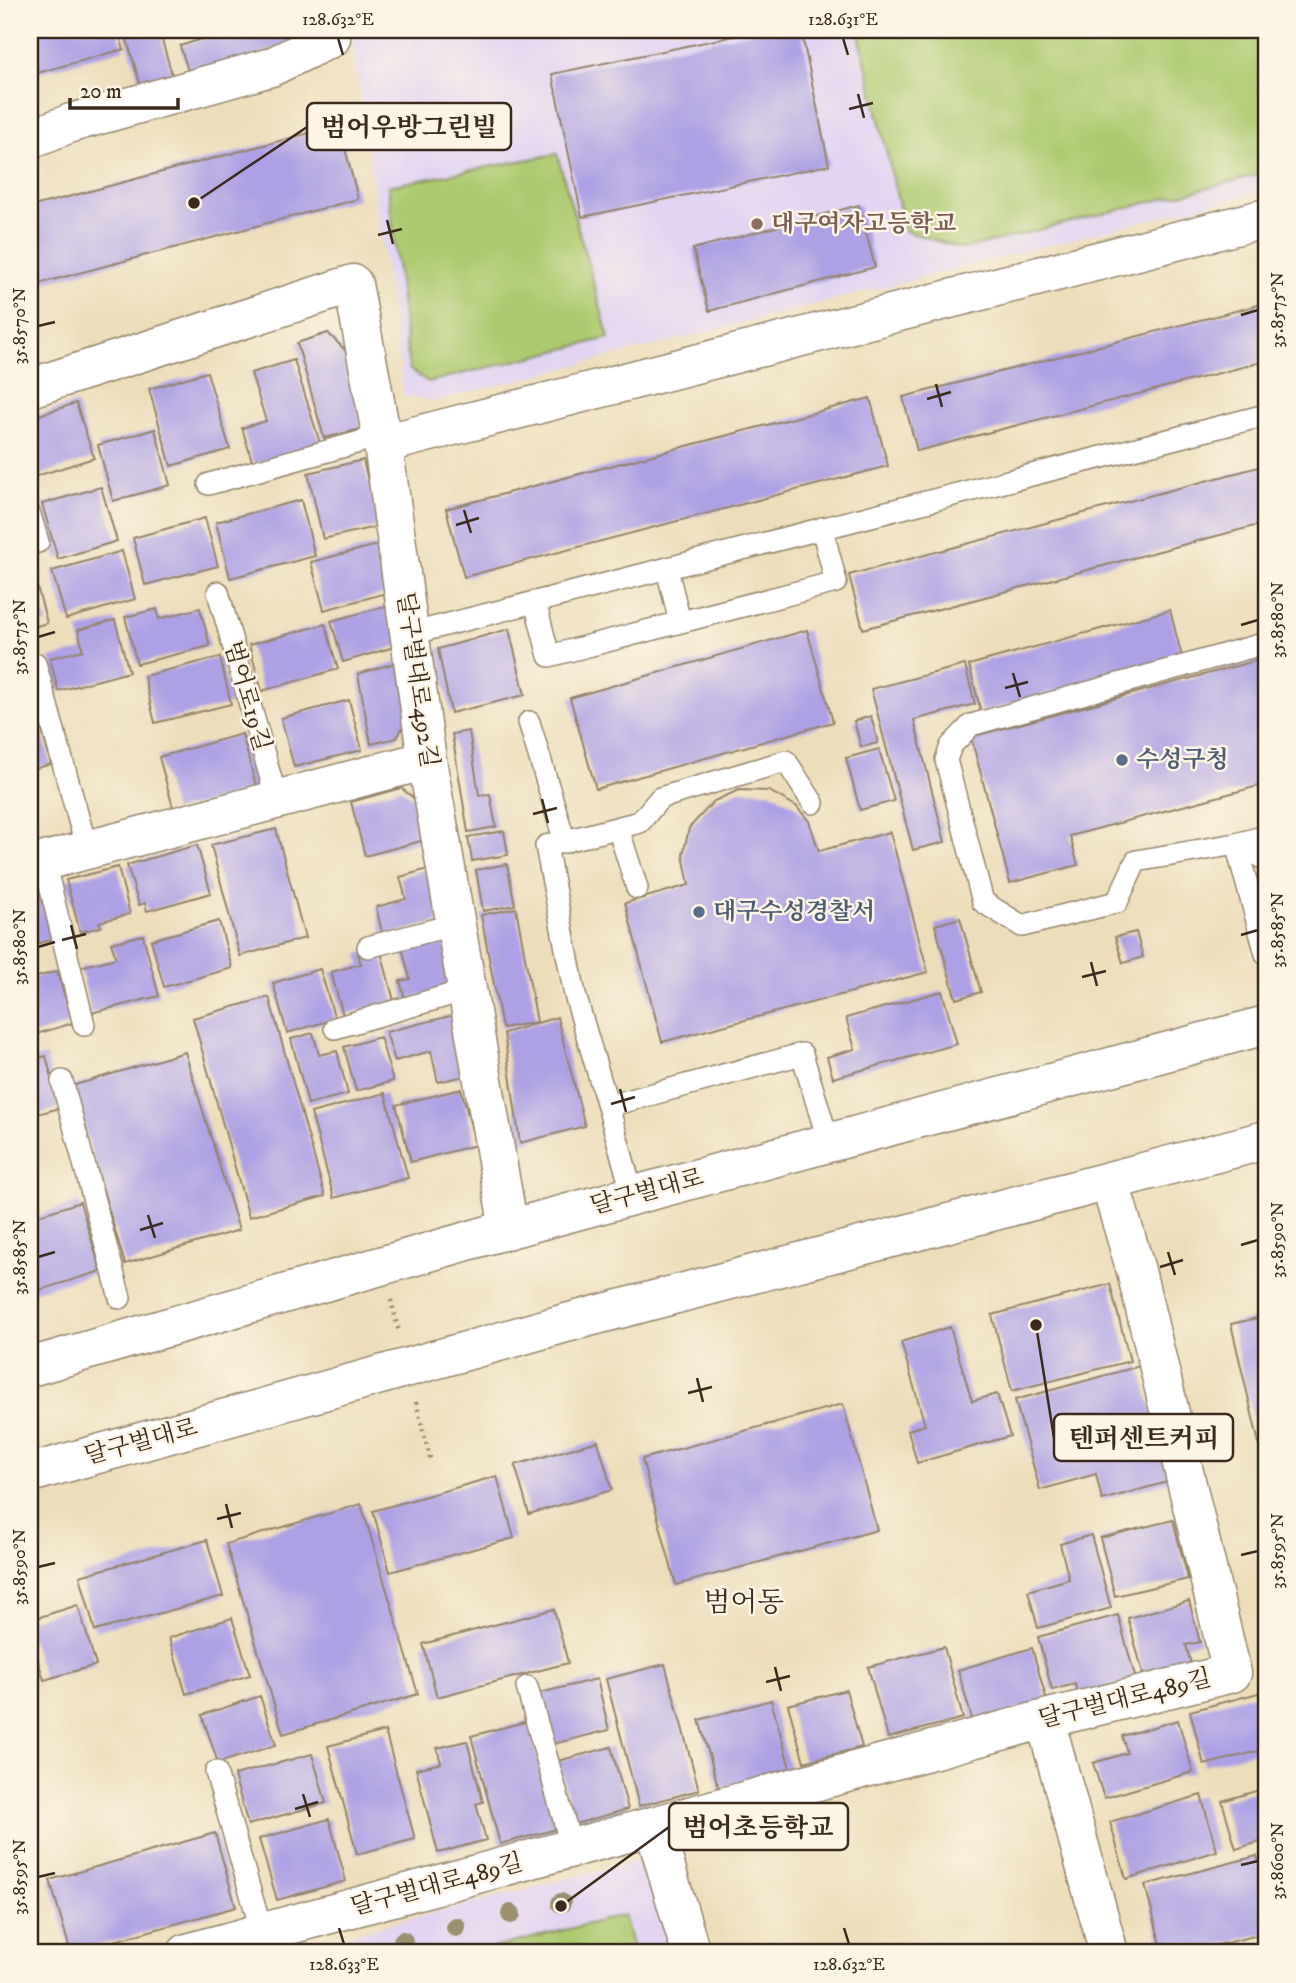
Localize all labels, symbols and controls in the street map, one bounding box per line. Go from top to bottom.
text: 128.632°E [302,9,374,31]
text: 128.631°E [808,9,878,31]
scale bar [70,66,178,110]
text: 20 m [80,79,122,105]
callout: 범어우방그린빌 [307,103,511,150]
text: 범어우방그린빌 [321,112,497,145]
place label: 대구여자고등학교 [771,209,956,239]
marker: 대구여자고등학교 [749,216,765,232]
text: 35.8575°N [1267,272,1289,348]
text: 35.8570°N [9,287,31,365]
text: 35.8580°N [1267,582,1289,658]
street label: 달구벌대로492길 [390,590,444,770]
text: 35.8575°N [9,599,31,675]
street label: 범어로19길 [217,637,277,755]
place label: 수성구청 [1136,745,1229,775]
marker: 수성구청 [1114,752,1130,768]
text: 35.8585°N [1267,892,1289,968]
place label: 대구수성경찰서 [713,897,875,927]
marker: 대구수성경찰서 [691,904,707,920]
text: 35.8580°N [9,909,31,985]
street label: 달구벌대로 [587,1163,707,1221]
text: 35.8590°N [1267,1202,1289,1278]
text: 35.8585°N [9,1219,31,1295]
street label: 달구벌대로 [81,1413,201,1471]
callout: 텐퍼센트커피 [1054,1414,1233,1461]
text: 텐퍼센트커피 [1069,1423,1219,1456]
text: 35.8595°N [1267,1513,1289,1589]
text: 35.8590°N [9,1529,31,1605]
district label: 범어동 [703,1585,785,1620]
street label: 달구벌대로489길 [1036,1663,1214,1735]
callout: 범어초등학교 [669,1803,848,1850]
text: 범어초등학교 [683,1812,833,1845]
text: 35.8600°N [1267,1822,1289,1900]
text: 35.8595°N [9,1839,31,1915]
street label: 달구벌대로489길 [348,1848,526,1922]
text: 128.633°E [309,1954,379,1976]
text: 128.632°E [813,1954,885,1976]

